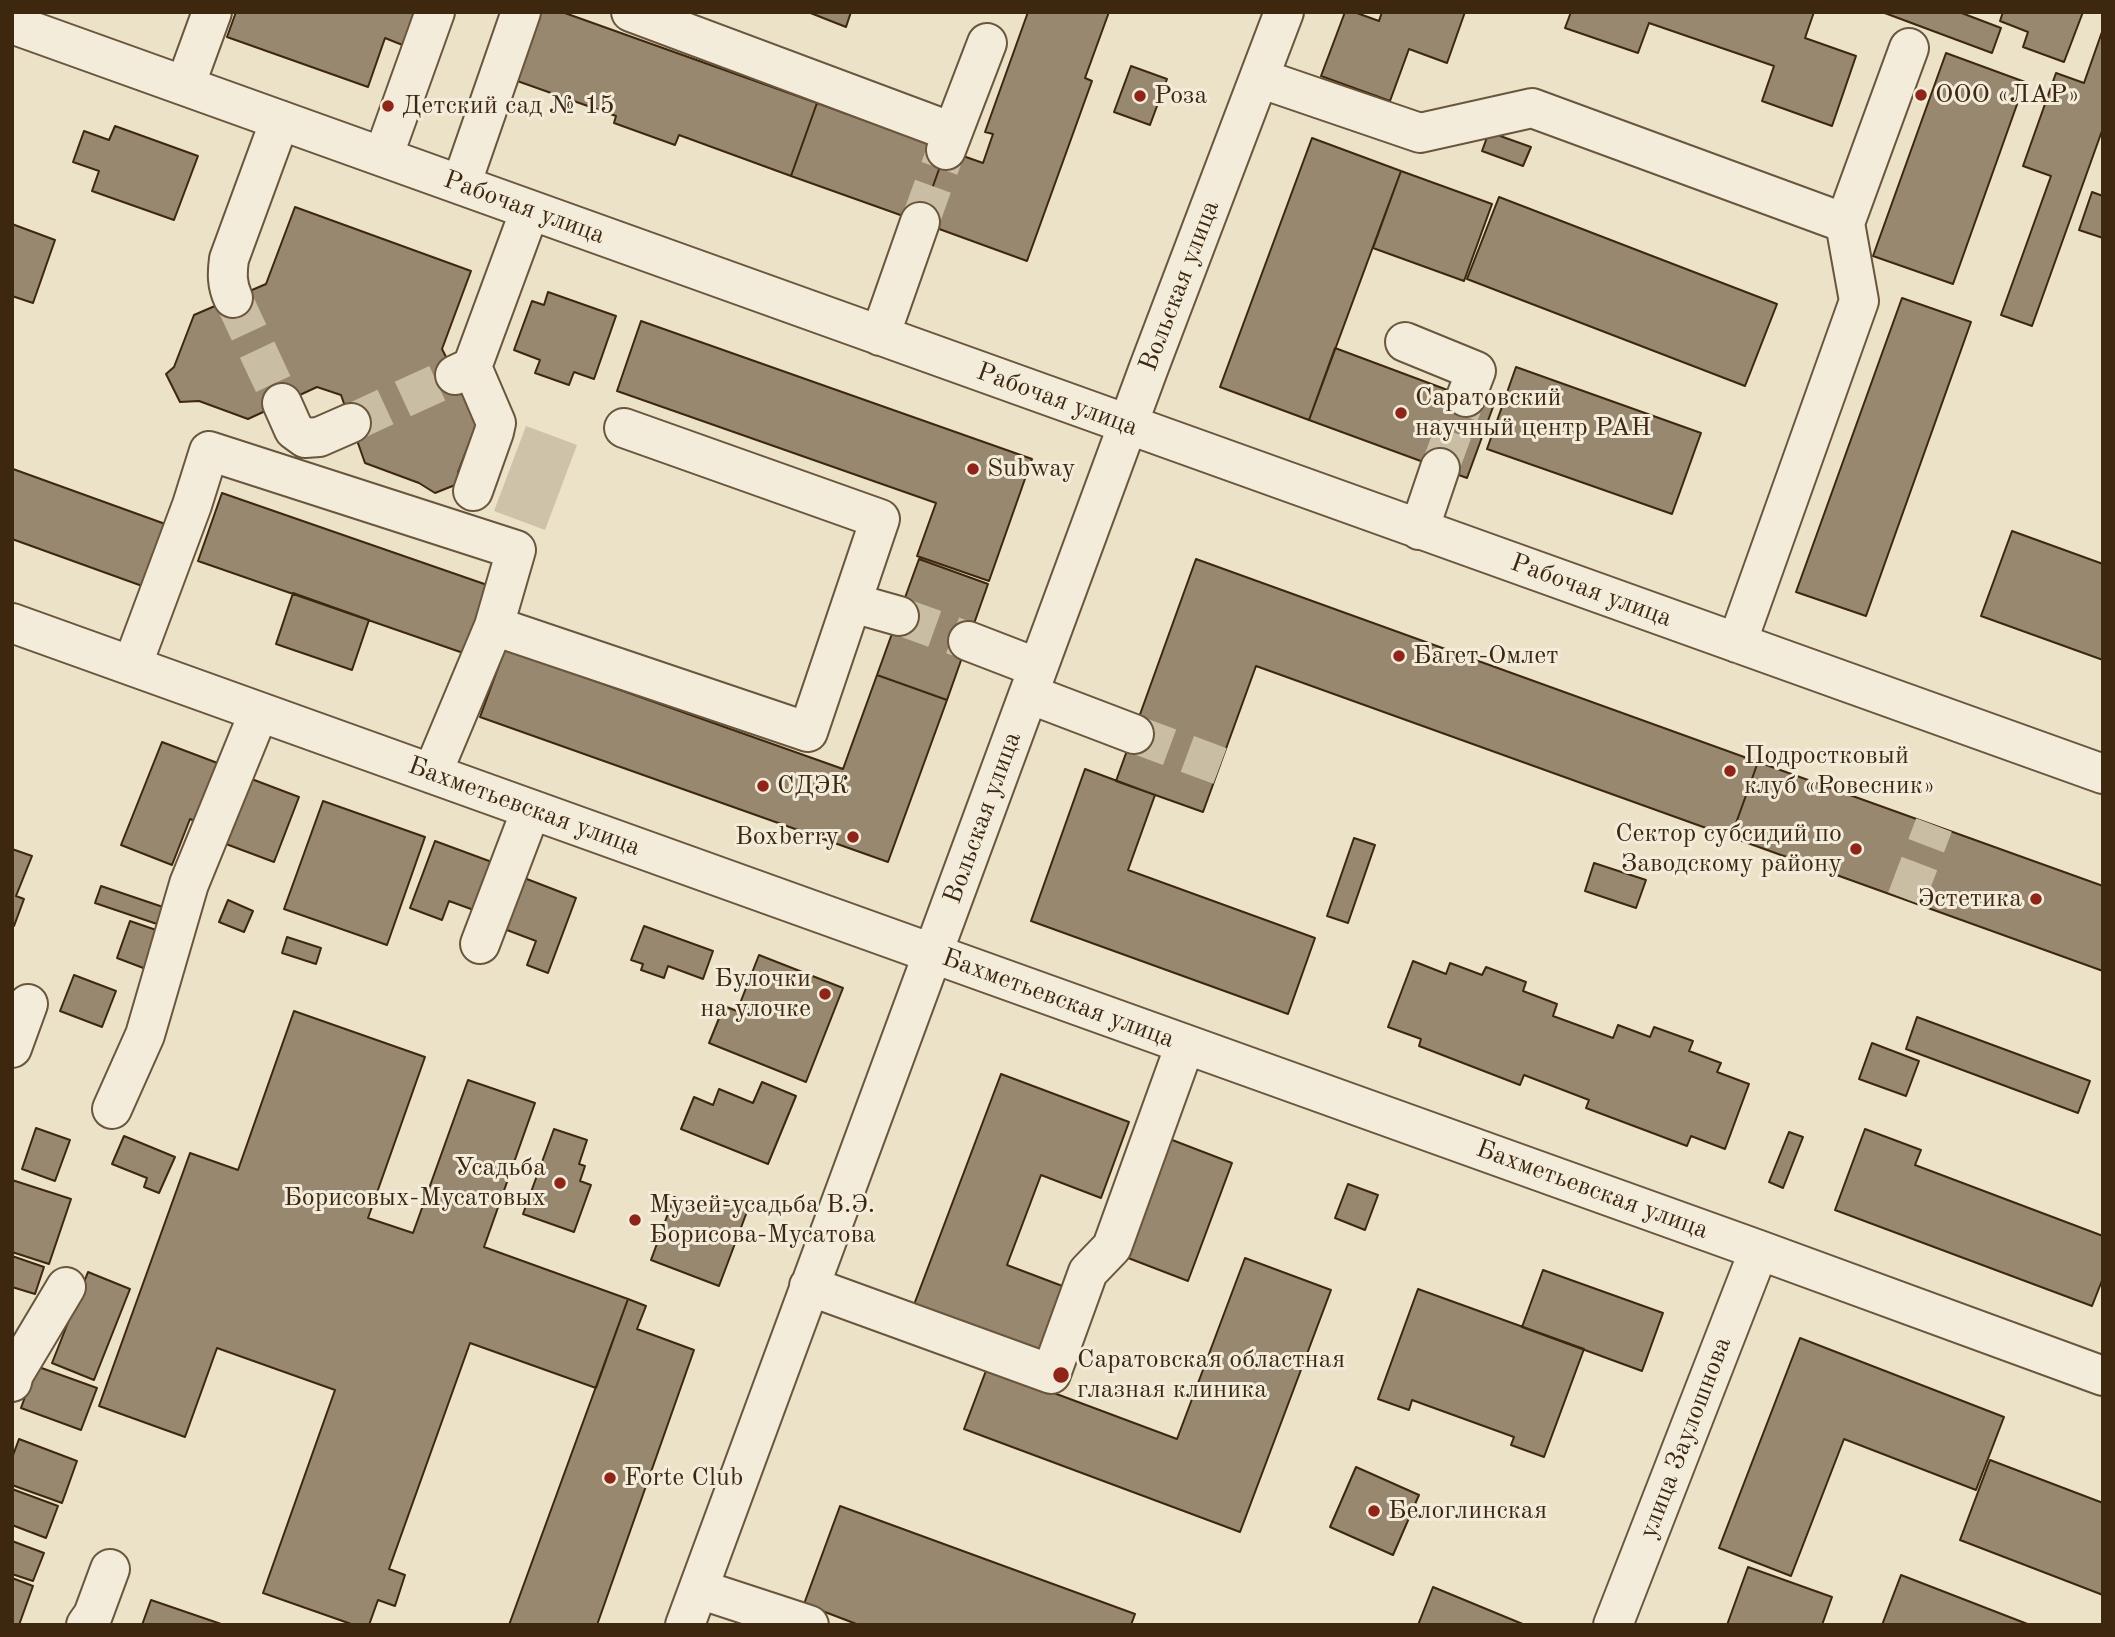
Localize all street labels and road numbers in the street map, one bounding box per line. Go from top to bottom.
street label: Рабочая улица [439,164,609,252]
street label: Вольская улица [1133,196,1227,376]
street label: Рабочая улица [972,356,1142,444]
street label: Рабочая улица [1506,547,1676,635]
street label: Вольская улица [937,728,1029,908]
street label: Бахметьевская улица [404,750,644,864]
street label: Бахметьевская улица [938,942,1178,1056]
street label: Бахметьевская улица [1472,1133,1712,1247]
street label: улица Заулошнова [1633,1333,1739,1543]

